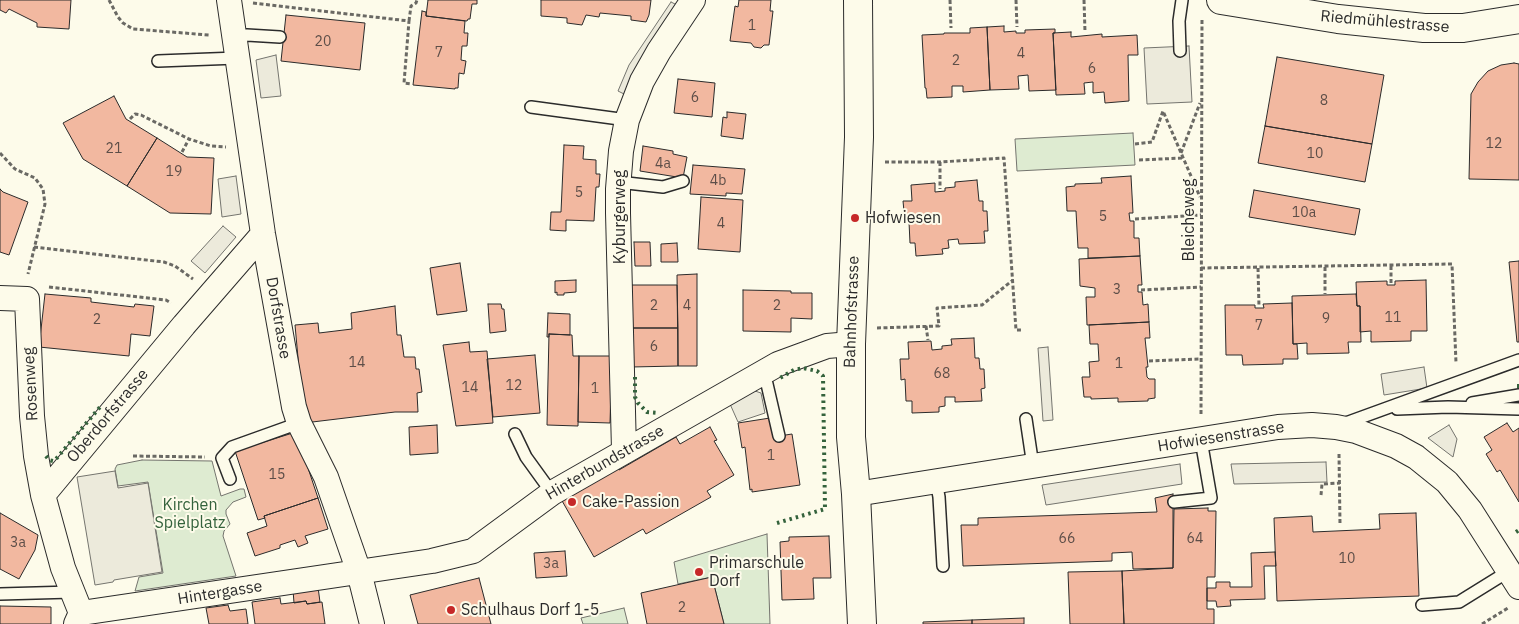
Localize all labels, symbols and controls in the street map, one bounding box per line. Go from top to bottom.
street label: Riedmühlestrasse [1320,7,1450,37]
house number: 1 [748,18,756,34]
house number: 20 [315,34,331,50]
house number: 7 [435,45,443,61]
house number: 4 [1017,46,1025,62]
house number: 2 [952,53,960,69]
house number: 6 [1088,61,1096,77]
house number: 6 [691,90,699,106]
house number: 8 [1320,93,1328,109]
house number: 12 [1486,136,1502,152]
house number: 21 [106,141,122,157]
house number: 10 [1307,146,1323,162]
house number: 4a [655,156,671,172]
house number: 19 [166,164,182,180]
street label: Kyburgerweg [610,170,630,264]
house number: 4b [710,173,726,189]
street label: Bleicheweg [1179,179,1199,261]
house number: 5 [575,185,583,201]
house number: 10a [1292,205,1316,221]
place label: Hofwiesen [865,208,941,228]
house number: 5 [1099,209,1107,225]
marker: Hofwiesen [849,212,861,224]
house number: 4 [717,216,725,232]
street label: Bahnhofstrasse [840,256,864,368]
street label: Dorfstrasse [261,276,295,360]
house number: 3 [1113,282,1121,298]
house number: 2 [650,298,658,314]
house number: 4 [683,298,691,314]
house number: 2 [773,298,781,314]
house number: 11 [1385,310,1401,326]
house number: 9 [1322,311,1330,327]
house number: 2 [93,312,101,328]
house number: 7 [1255,318,1263,334]
house number: 6 [650,339,658,355]
street label: Rosenweg [19,347,43,421]
house number: 14 [349,355,365,371]
house number: 1 [1115,356,1123,372]
street label: Oberdorfstrasse [63,365,153,467]
house number: 68 [934,366,950,382]
house number: 12 [506,378,522,394]
house number: 14 [462,380,478,396]
house number: 1 [591,381,599,397]
street label: Hofwiesenstrasse [1156,418,1286,456]
street label: Hinterbundstrasse [542,421,668,505]
house number: 1 [767,448,775,464]
house number: 15 [269,467,285,483]
place label: Cake-Passion [582,492,680,512]
park label: Kirchen Spielplatz [155,495,225,533]
marker: Cake-Passion [566,496,578,508]
house number: 66 [1059,531,1075,547]
house number: 64 [1187,531,1203,547]
house number: 3a [10,535,26,551]
house number: 10 [1339,551,1355,567]
place label: Primarschule Dorf [709,553,804,591]
house number: 3a [543,556,559,572]
marker: Primarschule Dorf [693,566,705,578]
street label: Hintergasse [176,577,264,609]
place label: Schulhaus Dorf 1-5 [461,600,599,620]
house number: 2 [678,600,686,616]
marker: Schulhaus Dorf 1-5 [445,604,457,616]

